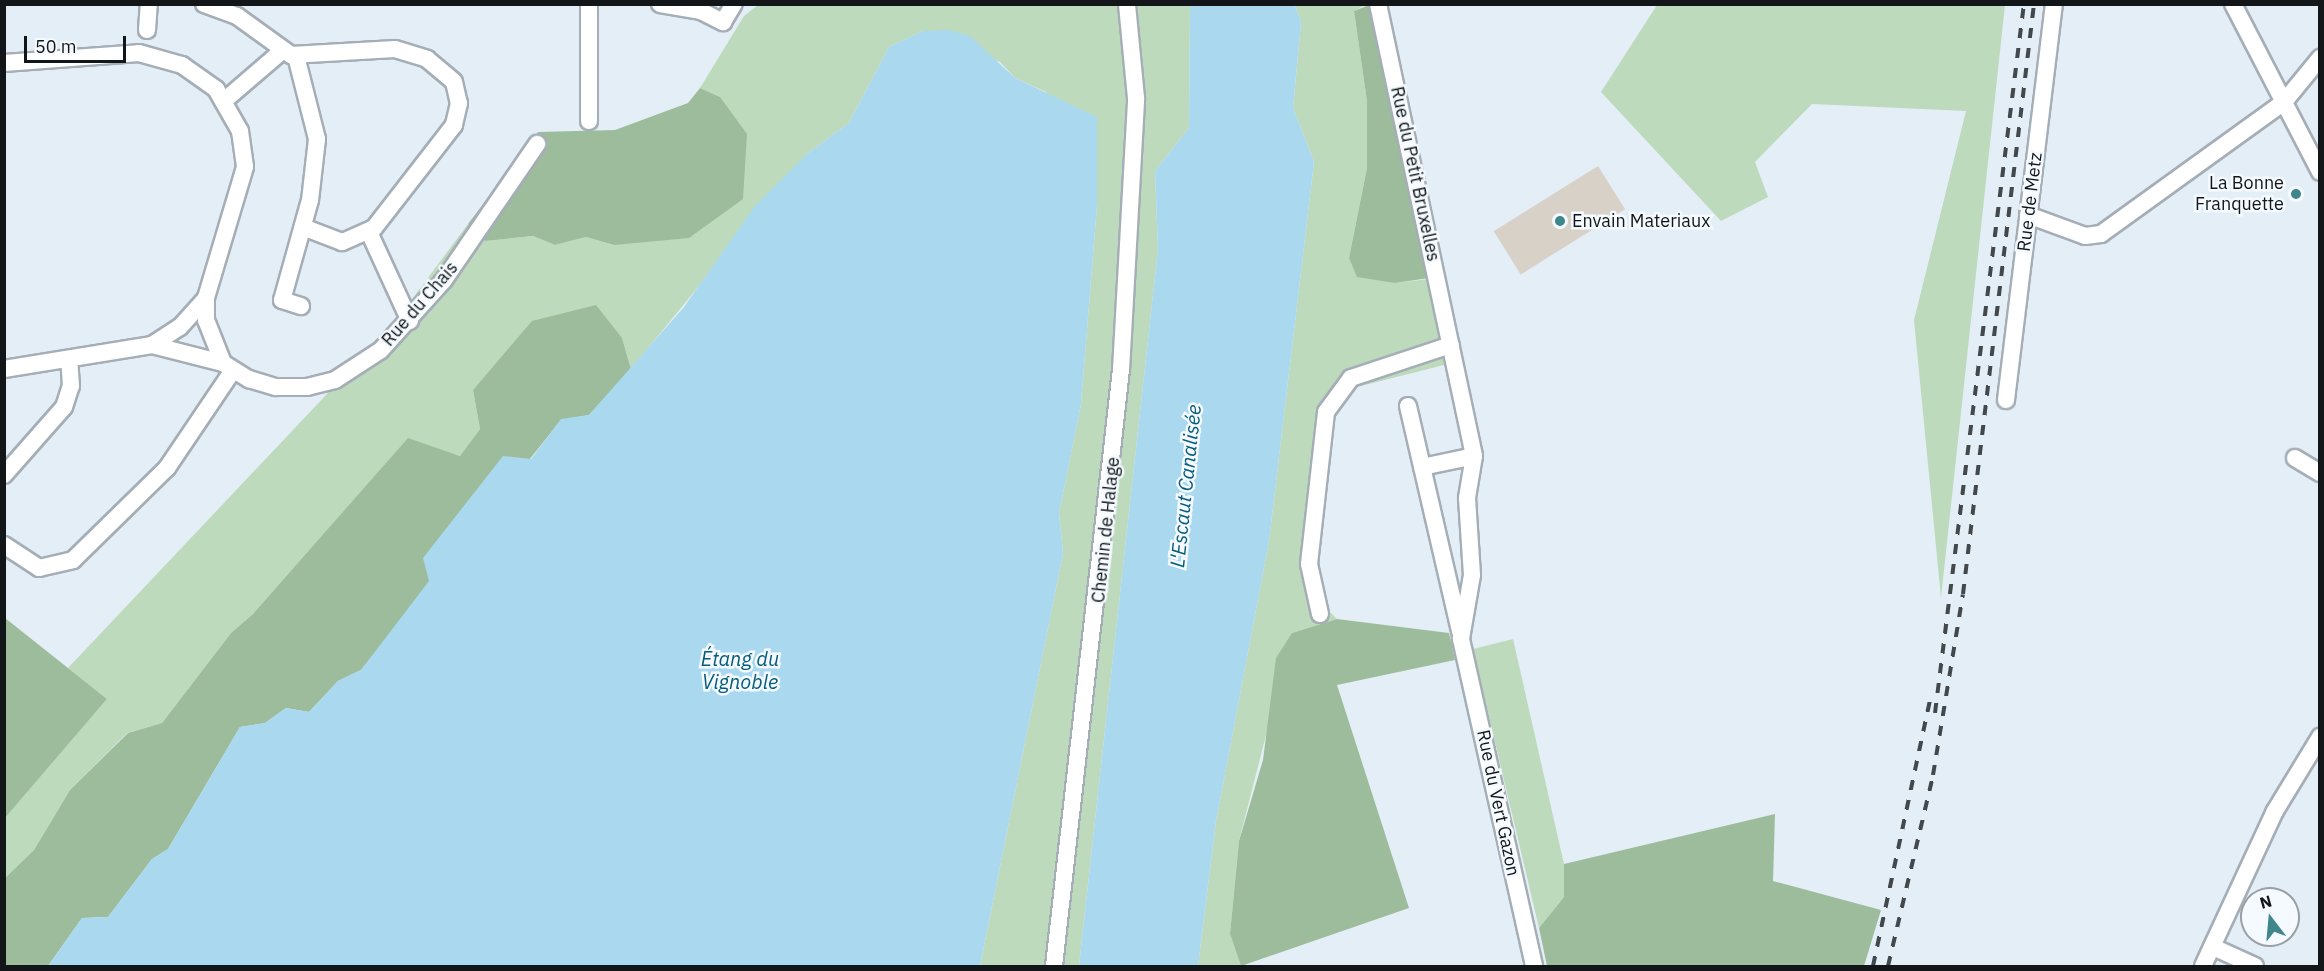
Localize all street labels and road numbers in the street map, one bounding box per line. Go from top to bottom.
street label: Rue du Petit Bruxelles [1386,85,1444,263]
street label: Rue de Metz [2013,151,2047,253]
street label: Rue du Chais [377,257,463,351]
street label: Chemin de Halage [1088,456,1124,604]
street label: Rue du Vert Gazon [1472,728,1524,878]

